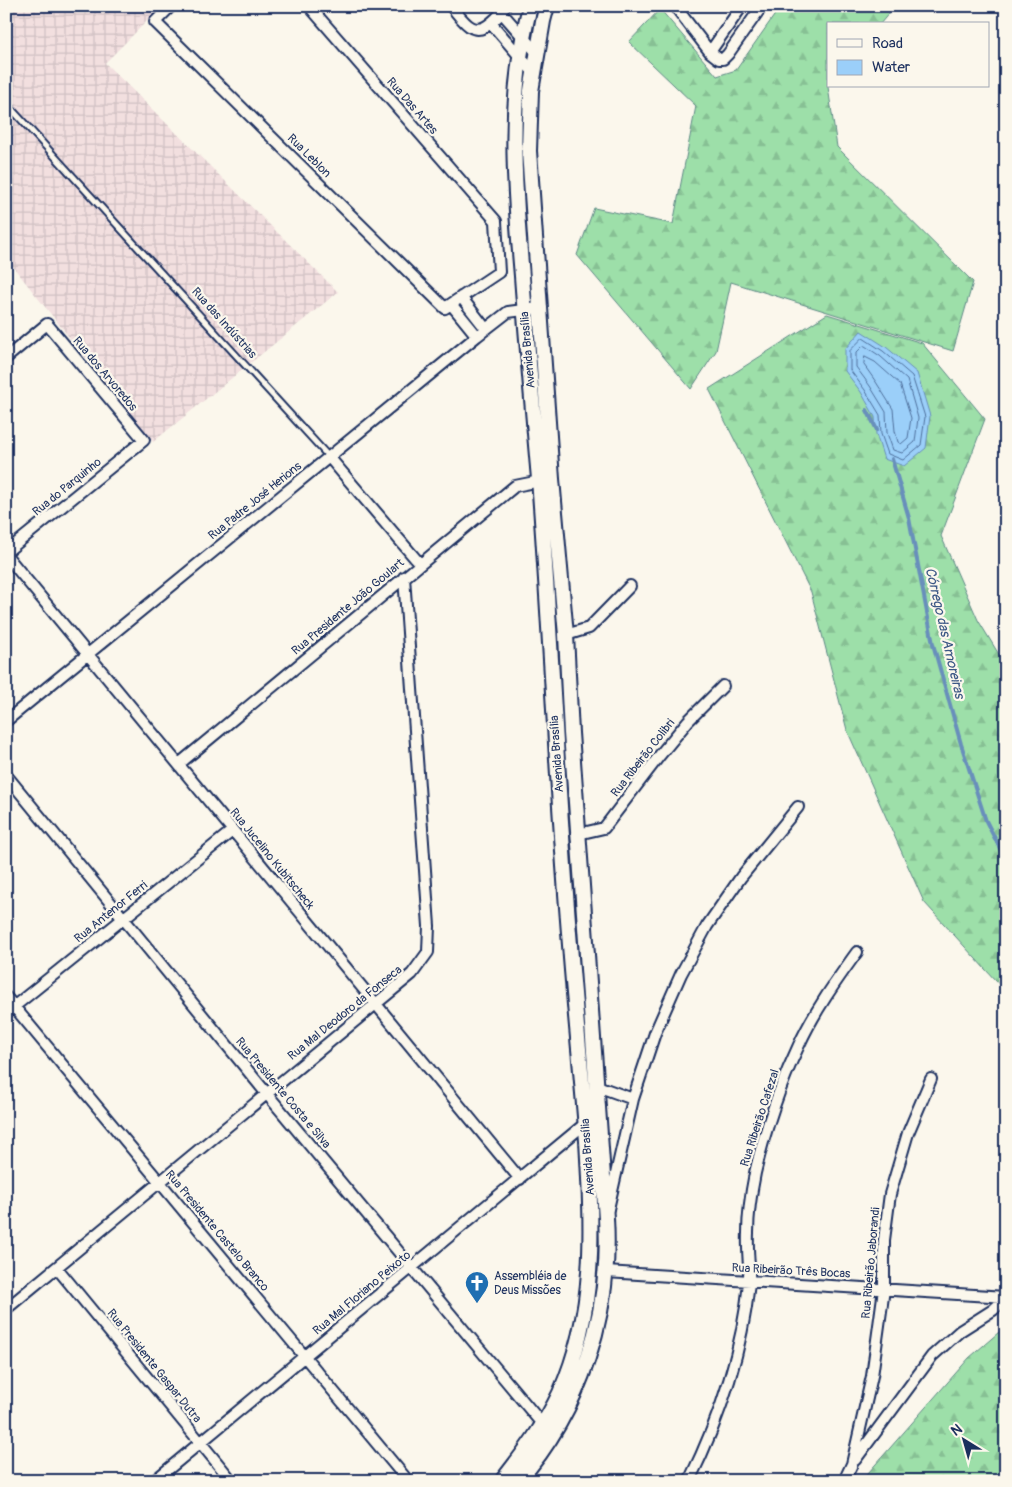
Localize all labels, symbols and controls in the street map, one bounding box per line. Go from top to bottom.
legend [827,22,990,88]
text: Road [872,34,903,53]
text: Water [872,58,911,77]
street label: Rua Das Artes [383,74,441,138]
street label: Rua Leblon [284,131,334,181]
street label: Rua das Indústrias [188,284,260,362]
street label: Avenida Brasília [517,311,539,389]
street label: Rua dos Arvoredos [70,334,141,415]
street label: Rua do Parquinho [29,454,105,519]
street label: Rua Padre José Herions [205,458,305,543]
street label: Rua Presidente João Goulart [289,555,407,658]
water label: Córrego das Amoreiras [922,566,969,702]
street label: Avenida Brasília [547,715,567,793]
street label: Rua Ribeirão Colibri [608,716,678,800]
street label: Rua Jucelino Kubitscheck [226,805,318,913]
street label: Rua Antenor Ferri [71,878,151,946]
street label: Rua Mal Deodoro da Fonseca [285,962,405,1064]
street label: Rua Presidente Costa e Silva [232,1034,334,1152]
street label: Rua Ribeirão Cafezal [737,1067,783,1169]
street label: Avenida Brasília [578,1118,598,1196]
street label: Rua Presidente Castelo Branco [162,1167,272,1295]
street label: Rua Ribeirão Jaborandi [859,1207,883,1319]
street label: Rua Mal Floriano Peixoto [310,1247,415,1338]
street label: Rua Ribeirão Três Bocas [731,1260,851,1282]
place label: Assembléia de Deus Missões [494,1269,566,1298]
church icon: Assembléia de Deus Missões [464,1270,490,1304]
street label: Rua Presidente Gaspar Dutra [104,1306,205,1426]
north arrow [940,1414,990,1464]
text: N [948,1420,965,1440]

